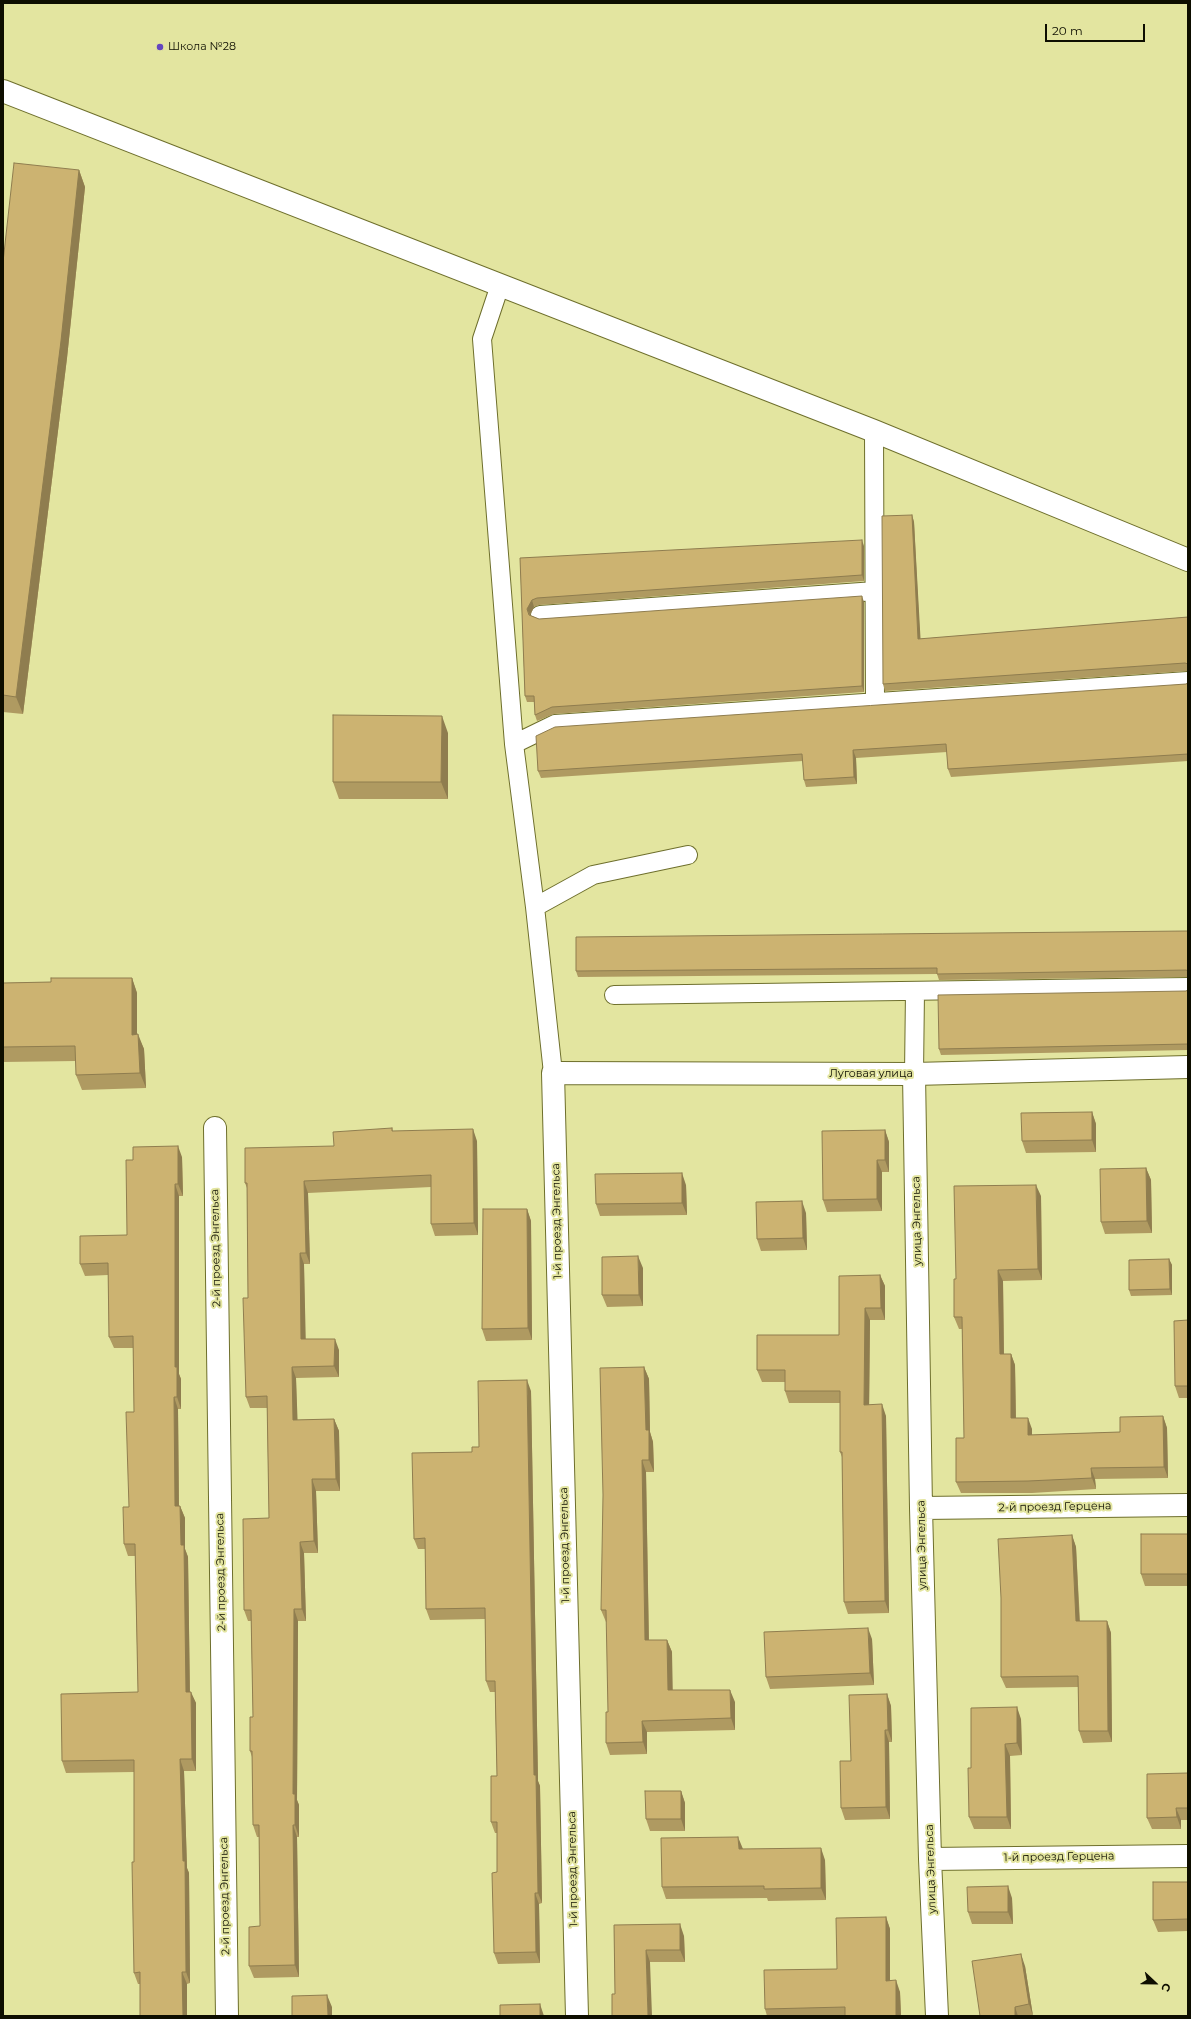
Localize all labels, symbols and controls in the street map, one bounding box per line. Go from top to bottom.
scale bar [1047,16,1147,42]
text: 20 m [1052,23,1083,38]
place label: Школа №28 [168,40,236,54]
marker: Школа №28 [155,42,165,52]
street label: Луговая улица [829,1067,913,1081]
street label: 1-й проезд Энгельса [549,1163,565,1279]
street label: улица Энгельса [910,1176,924,1266]
street label: 2-й проезд Энгельса [208,1189,224,1307]
street label: 1-й проезд Энгельса [557,1487,573,1603]
street label: 2-й проезд Герцена [998,1499,1112,1515]
street label: улица Энгельса [915,1500,929,1590]
street label: 2-й проезд Энгельса [213,1513,229,1631]
street label: 1-й проезд Энгельса [565,1811,581,1927]
street label: улица Энгельса [923,1824,939,1914]
street label: 2-й проезд Энгельса [217,1837,233,1955]
street label: 1-й проезд Герцена [1004,1849,1114,1865]
north arrow [1135,1963,1175,2003]
text: С [1158,1981,1174,1994]

